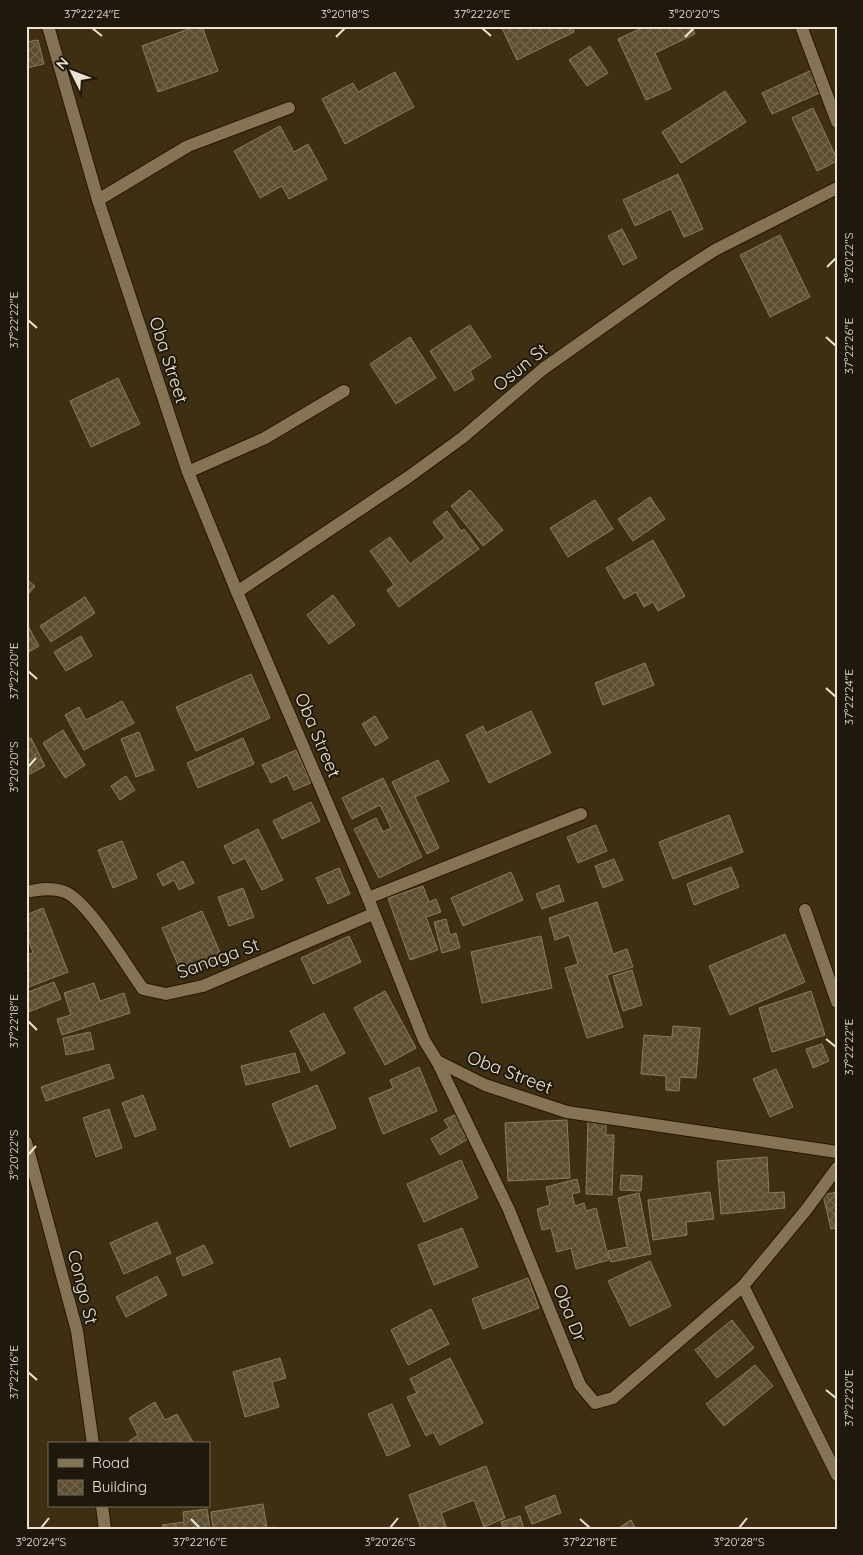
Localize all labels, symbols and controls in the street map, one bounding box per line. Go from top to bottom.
text: 37°22'24"E [64,6,120,21]
text: 3°20'18"S [321,6,370,21]
text: 37°22'26"E [454,6,510,21]
text: 3°20'20"S [668,6,720,21]
north arrow [48,48,98,98]
text: N [52,53,72,73]
text: 3°20'22"S [841,232,856,284]
text: 37°22'22"E [6,291,21,348]
street label: Oba Street [144,314,194,406]
text: 37°22'26"E [841,318,856,374]
street label: Osun St [488,338,552,396]
text: 37°22'20"E [6,642,21,700]
text: 37°22'24"E [841,669,856,725]
street label: Oba Street [290,689,346,781]
text: 3°20'20"S [6,741,21,793]
street label: Sanaga St [174,933,262,983]
text: 37°22'18"E [6,994,21,1048]
text: 37°22'22"E [841,1018,856,1075]
street label: Oba Street [464,1045,556,1099]
text: 3°20'22"S [6,1129,21,1181]
street label: Congo St [63,1247,103,1327]
street label: Oba Dr [548,1281,592,1345]
text: 37°22'16"E [6,1345,21,1399]
text: 37°22'20"E [841,1369,856,1427]
legend [48,1442,210,1508]
text: Road [92,1453,129,1472]
text: Building [92,1477,147,1496]
text: 3°20'24"S [16,1534,67,1549]
text: 37°22'16"E [173,1534,227,1549]
text: 3°20'26"S [365,1534,416,1549]
text: 37°22'18"E [563,1534,617,1549]
text: 3°20'28"S [714,1534,765,1549]

